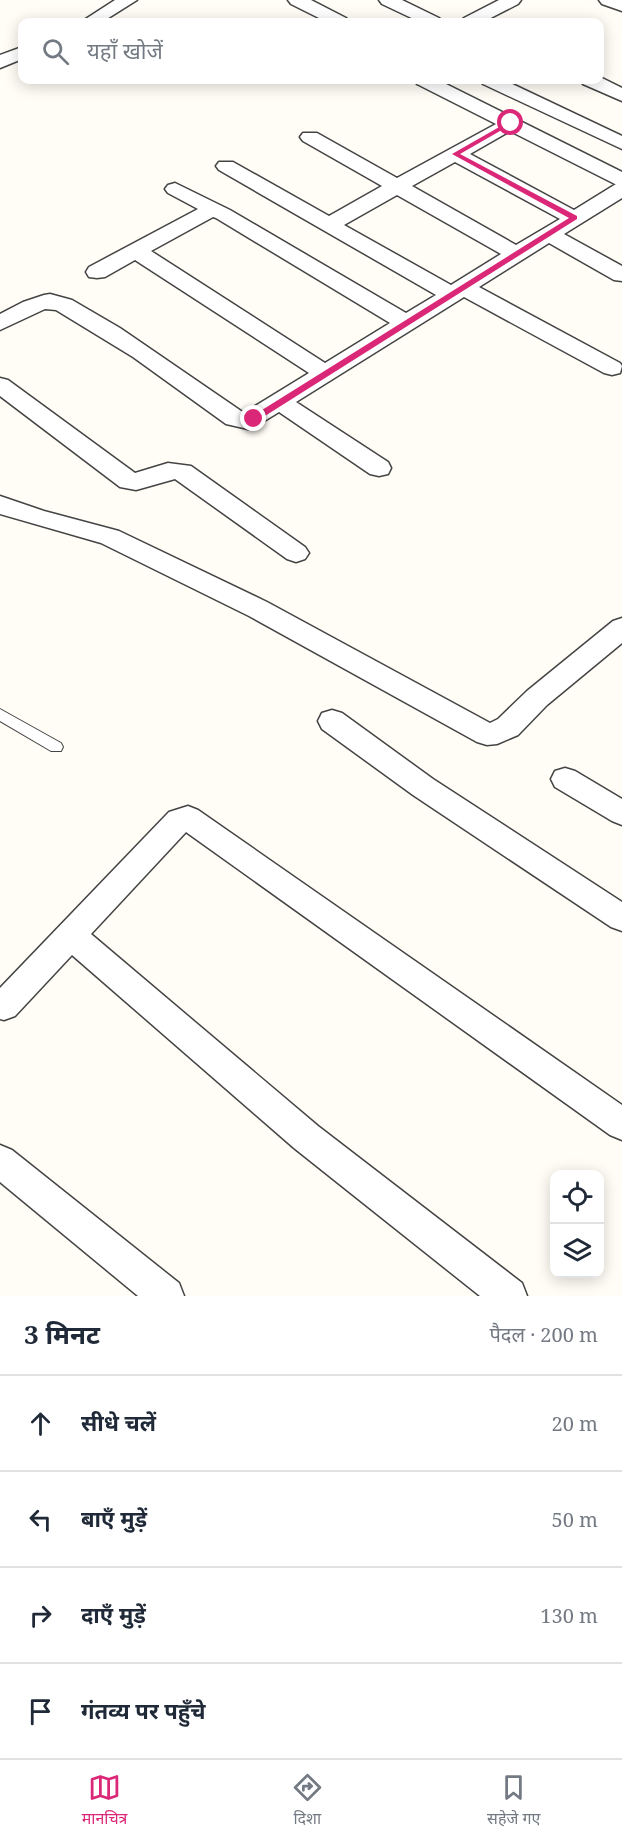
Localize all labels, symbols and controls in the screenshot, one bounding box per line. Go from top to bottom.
search box [18,18,604,84]
icon: search [39,35,72,68]
text: यहाँ खोजें [87,35,163,65]
route start [497,109,523,135]
route end [240,405,266,431]
map controls [550,1170,604,1278]
button: locate [550,1170,604,1224]
button: layers [550,1224,604,1278]
text: 3 मिनट [24,1316,100,1352]
text: पैदल · 200 m [489,1321,598,1348]
icon: ahead [24,1407,57,1440]
text: सीधे चलें [81,1407,156,1437]
text: 20 m [552,1410,598,1437]
icon: left [24,1503,57,1536]
text: बाएँ मुड़ें [81,1503,147,1533]
text: 50 m [552,1506,598,1533]
icon: right [24,1599,57,1632]
text: दाएँ मुड़ें [81,1599,146,1629]
text: 130 m [540,1602,598,1629]
icon: arrive [24,1695,57,1728]
text: गंतव्य पर पहुँचे [81,1695,206,1725]
tab: मानचित्र [82,1771,127,1831]
tab: दिशा [291,1771,324,1831]
tab: सहेजे गए [487,1771,540,1831]

